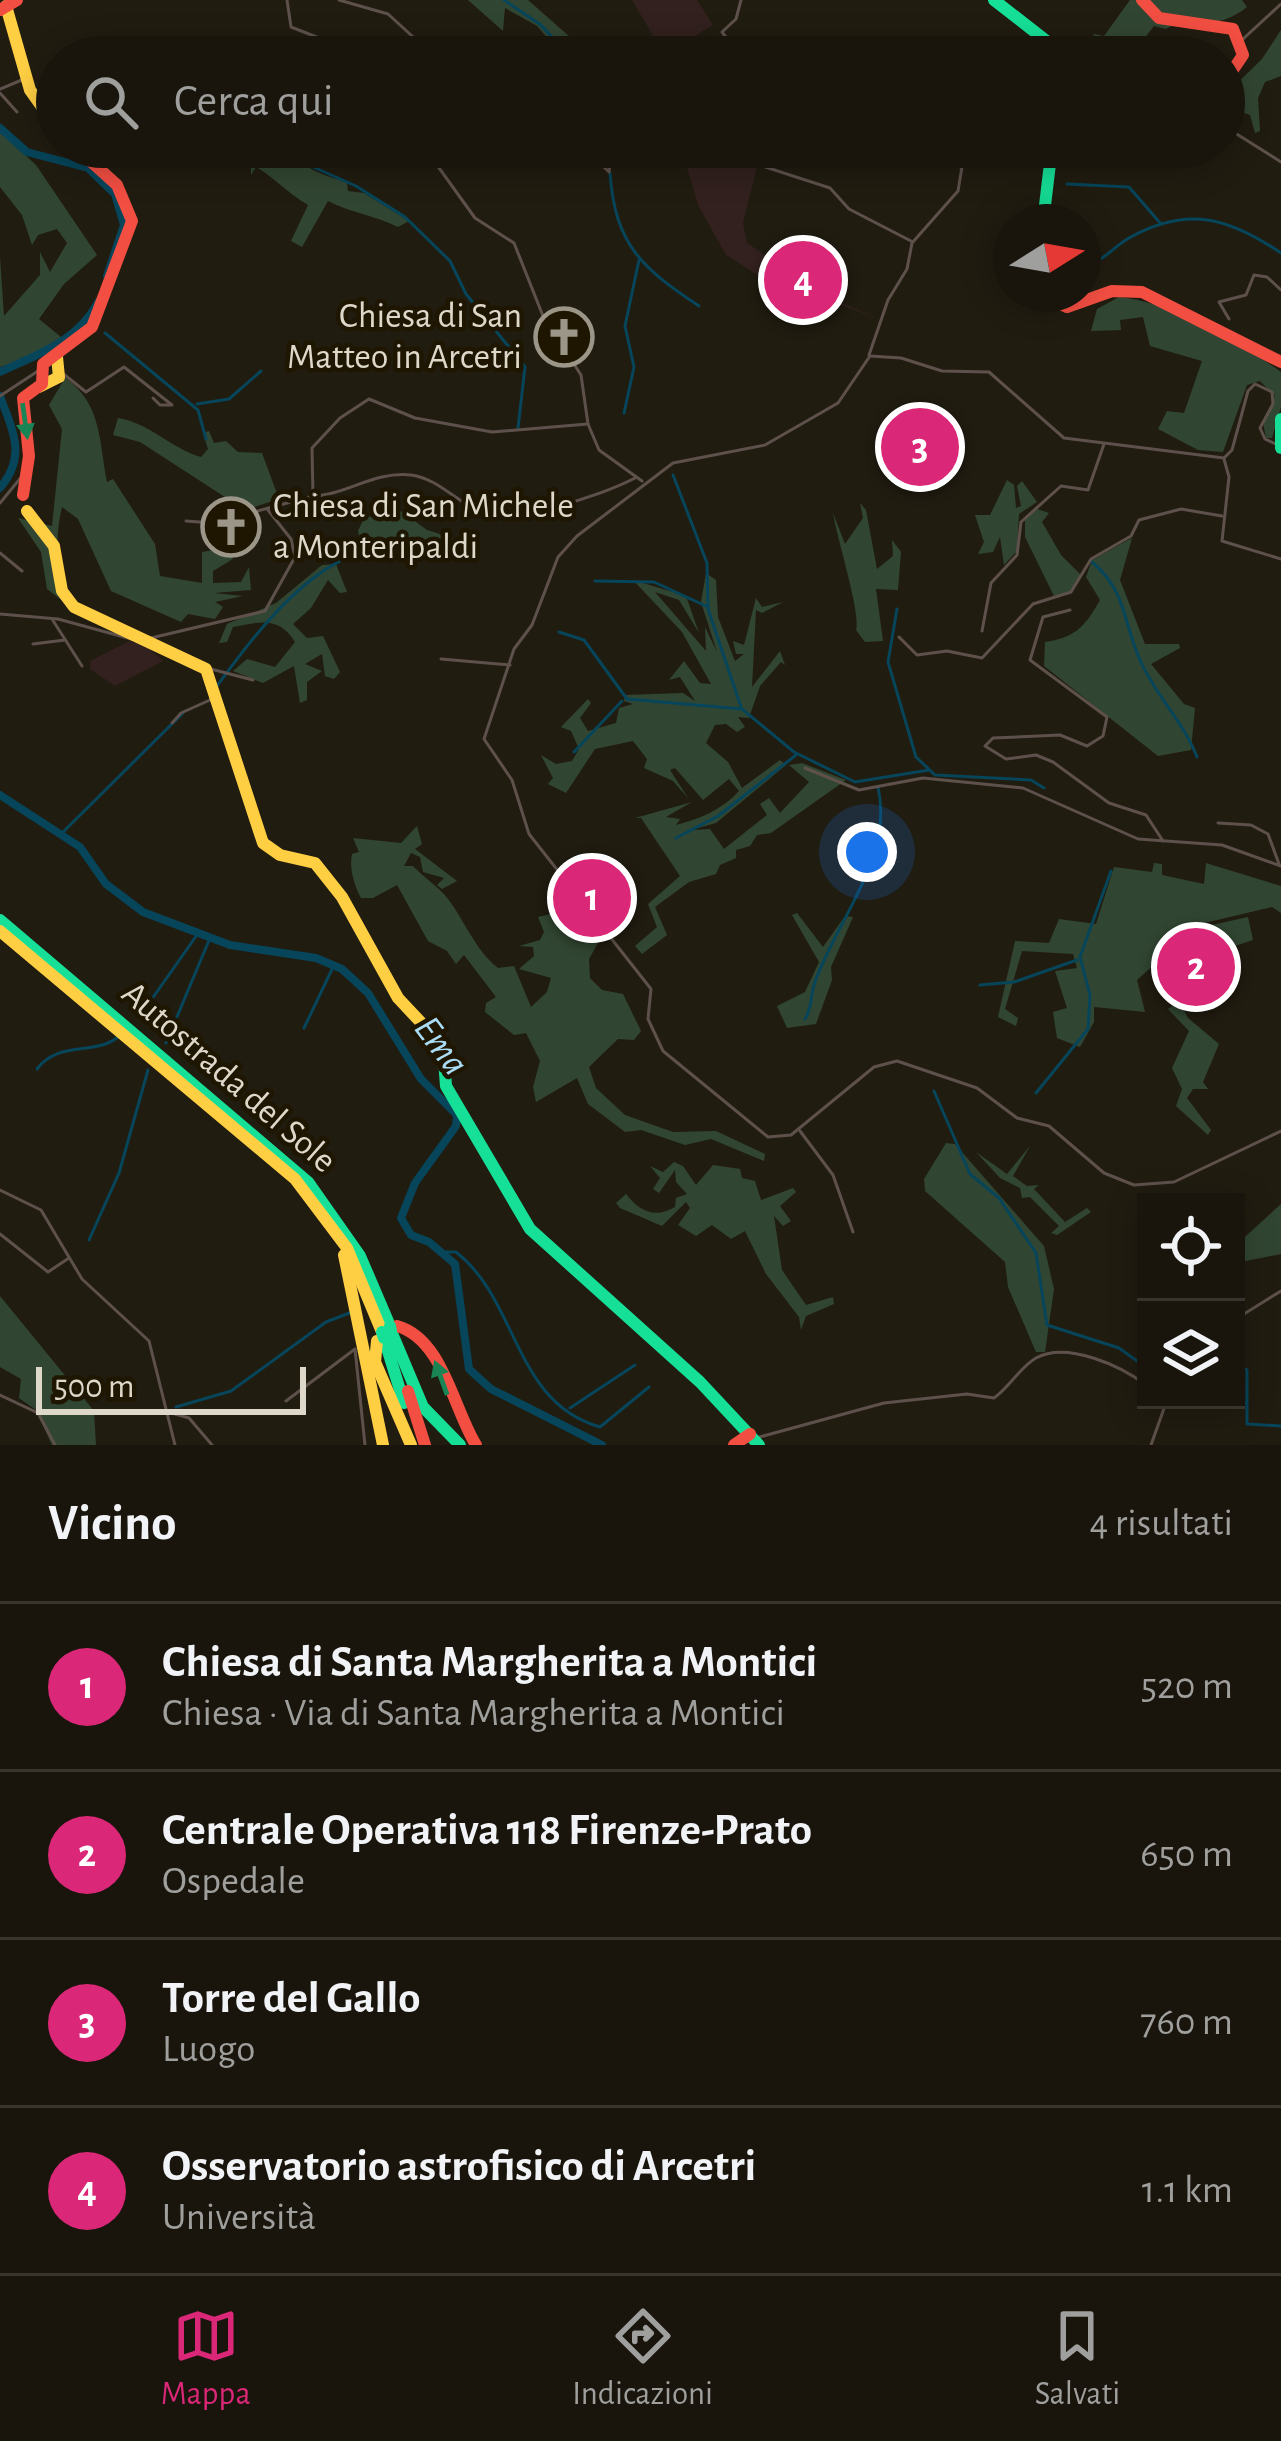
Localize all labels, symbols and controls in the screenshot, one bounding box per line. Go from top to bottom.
search box [36,36,1245,168]
icon: search [78,69,144,135]
text: Cerca qui [174,79,334,124]
north arrow [993,204,1101,312]
pin: 4 [764,235,842,325]
place label: Chiesa di San Matteo in Arcetri [287,298,522,375]
church icon: Chiesa di San Matteo in Arcetri [533,306,595,368]
pin: 3 [881,402,959,492]
one-way arrow [16,403,35,440]
place label: Chiesa di San Michele a Monteripaldi [273,488,574,565]
church icon: Chiesa di San Michele a Monteripaldi [200,496,262,558]
your location [837,822,897,882]
pin: 1 [553,853,631,943]
pin: 2 [1157,922,1235,1012]
street label: Autostrada del Sole [115,975,343,1179]
water label: Ema [407,1009,475,1083]
map controls [1137,1193,1245,1409]
button: locate [1137,1193,1245,1301]
button: layers [1137,1301,1245,1409]
one-way arrow [431,1360,449,1396]
scale bar [36,1361,306,1414]
text: 500 m [54,1371,135,1404]
text: Vicino [48,1498,176,1549]
text: 4 risultati [1089,1504,1233,1543]
text: Chiesa di Santa Margherita a Montici [162,1640,817,1685]
text: 1 [80,1667,94,1706]
text: 520 m [1141,1667,1233,1706]
text: Chiesa · Via di Santa Margherita a Montici [162,1694,785,1733]
text: Centrale Operativa 118 Firenze-Prato [162,1808,812,1853]
text: 2 [78,1835,96,1874]
text: 650 m [1140,1835,1233,1874]
text: Ospedale [162,1862,305,1901]
text: Torre del Gallo [162,1976,420,2021]
text: 3 [79,2003,95,2042]
text: 760 m [1140,2003,1233,2042]
text: Luogo [162,2030,255,2069]
text: Osservatorio astrofisico di Arcetri [162,2144,756,2189]
text: 4 [77,2171,97,2210]
text: 1.1 km [1142,2171,1233,2210]
text: Università [162,2198,316,2237]
tab: Mappa [161,2303,251,2415]
tab: Indicazioni [572,2303,713,2415]
tab: Salvati [1035,2303,1120,2415]

